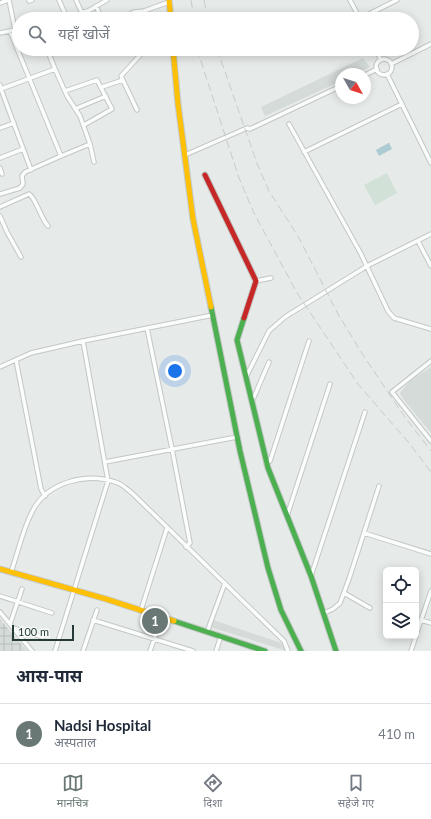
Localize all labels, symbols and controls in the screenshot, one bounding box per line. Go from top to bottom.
search box [12,12,419,56]
icon: search [26,23,48,45]
text: यहाँ खोजें [58,24,110,42]
north arrow [335,68,371,104]
your location [165,361,185,381]
map controls [383,567,419,639]
button: locate [383,567,419,603]
button: layers [383,603,419,639]
pin: 1 [142,606,168,636]
scale bar [12,623,74,642]
text: 100 m [18,625,49,638]
text: आस-पास [16,665,82,686]
text: Nadsi Hospital [54,716,151,734]
text: 1 [25,726,33,742]
text: 410 m [378,726,415,742]
text: अस्पताल [54,734,96,750]
tab: मानचित्र [57,772,88,811]
tab: दिशा [202,772,224,811]
tab: सहेजे गए [338,772,374,811]

